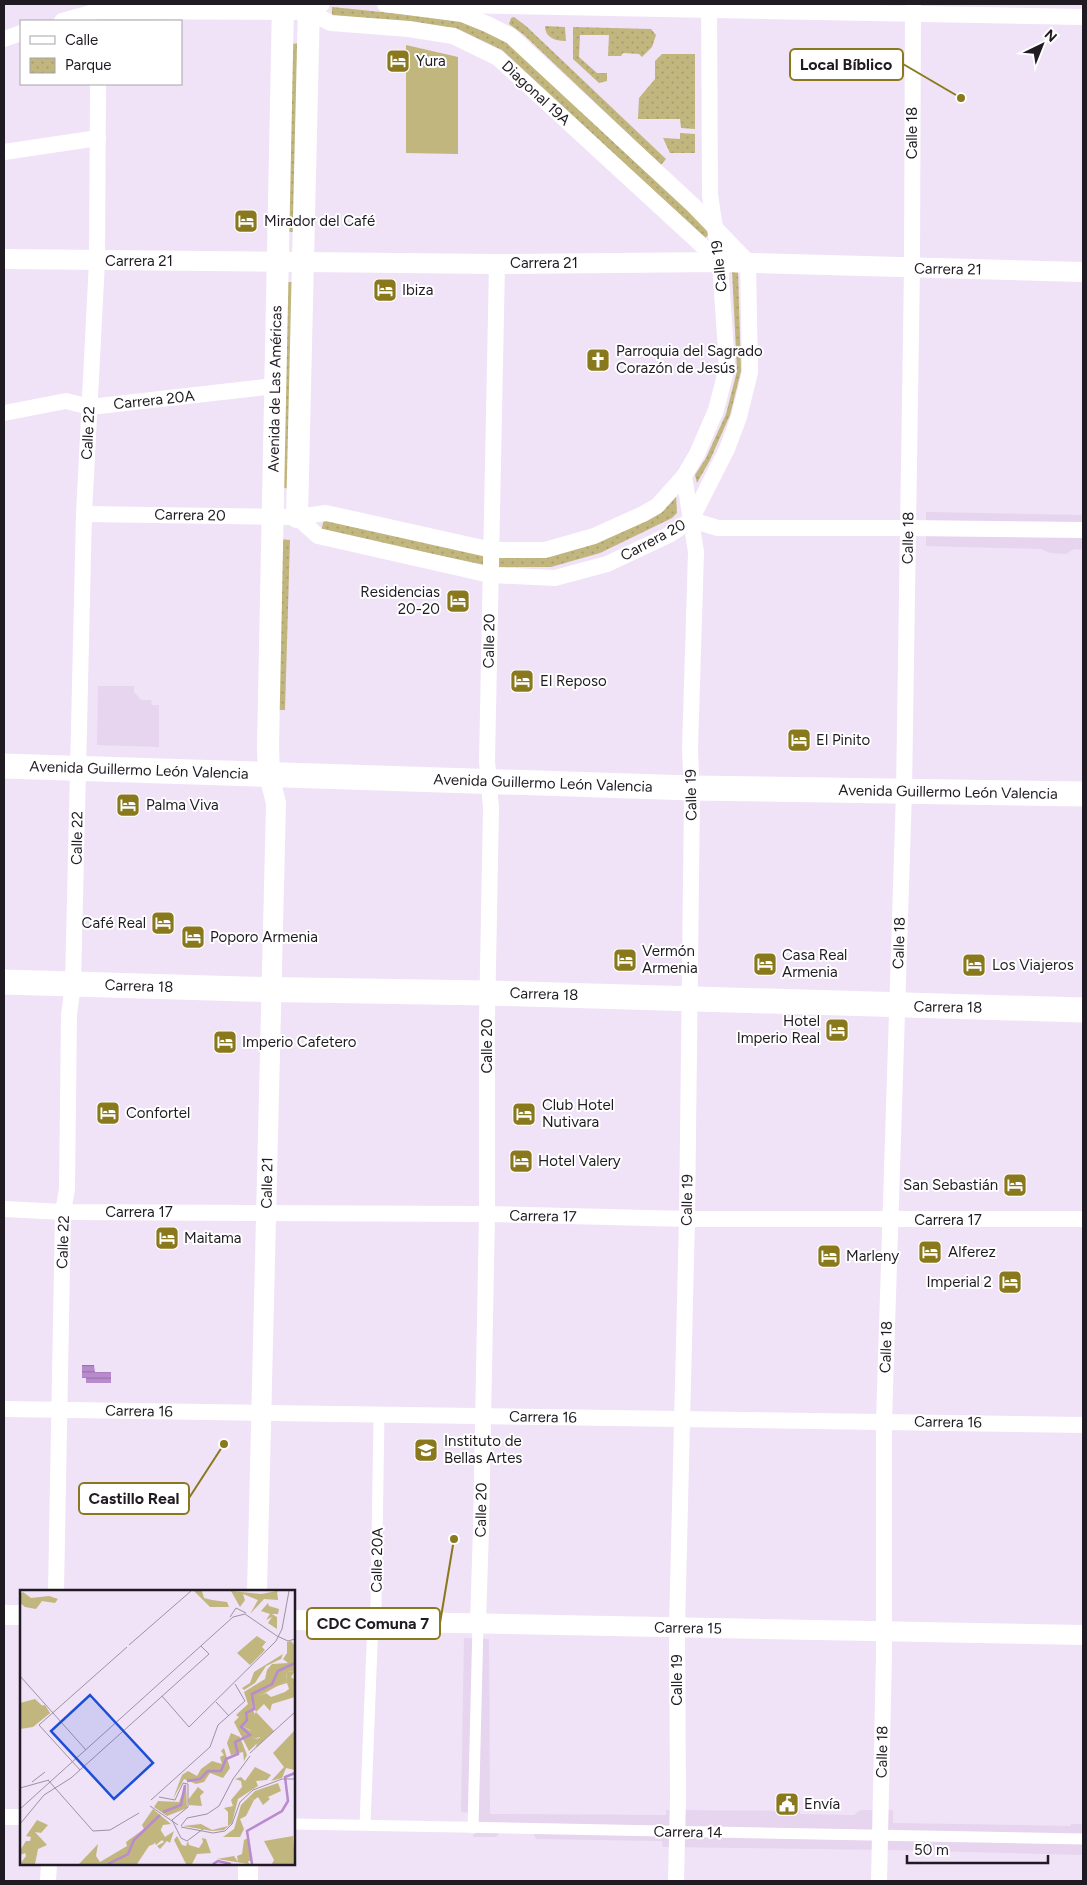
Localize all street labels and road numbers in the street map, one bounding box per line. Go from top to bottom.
street label: Diagonal 19A [498,57,574,129]
street label: Calle 18 [903,107,921,159]
street label: Calle 19 [707,239,731,293]
street label: Carrera 21 [105,252,173,270]
street label: Carrera 21 [510,254,578,272]
street label: Carrera 21 [914,259,982,279]
street label: Avenida de Las Américas [265,305,285,473]
street label: Carrera 20A [113,387,195,413]
street label: Calle 22 [78,406,98,460]
street label: Carrera 20 [154,505,226,525]
street label: Calle 18 [899,512,917,564]
street label: Carrera 20 [617,515,689,565]
street label: Calle 20 [480,613,498,669]
street label: Avenida Guillermo León Valencia [29,757,249,783]
street label: Calle 19 [682,769,700,821]
street label: Avenida Guillermo León Valencia [433,770,653,796]
street label: Avenida Guillermo León Valencia [838,781,1058,803]
street label: Calle 22 [68,811,86,865]
street label: Calle 18 [889,917,909,969]
street label: Carrera 18 [104,976,174,996]
street label: Carrera 18 [509,984,579,1004]
street label: Carrera 18 [914,997,982,1017]
street label: Calle 20 [478,1019,496,1073]
street label: Calle 21 [258,1157,276,1209]
street label: Calle 19 [678,1174,696,1226]
street label: Carrera 17 [105,1203,173,1221]
street label: Carrera 17 [509,1206,577,1226]
street label: Carrera 17 [914,1211,982,1229]
street label: Calle 22 [53,1215,73,1269]
street label: Calle 18 [876,1321,896,1373]
street label: Carrera 16 [105,1401,174,1421]
street label: Carrera 16 [509,1407,578,1427]
street label: Carrera 16 [914,1412,983,1432]
street label: Calle 20 [472,1482,490,1538]
street label: Calle 20A [367,1527,387,1593]
street label: Carrera 15 [654,1618,722,1638]
street label: Calle 19 [668,1654,686,1706]
street label: Calle 18 [873,1726,891,1778]
street label: Carrera 14 [653,1822,723,1842]

